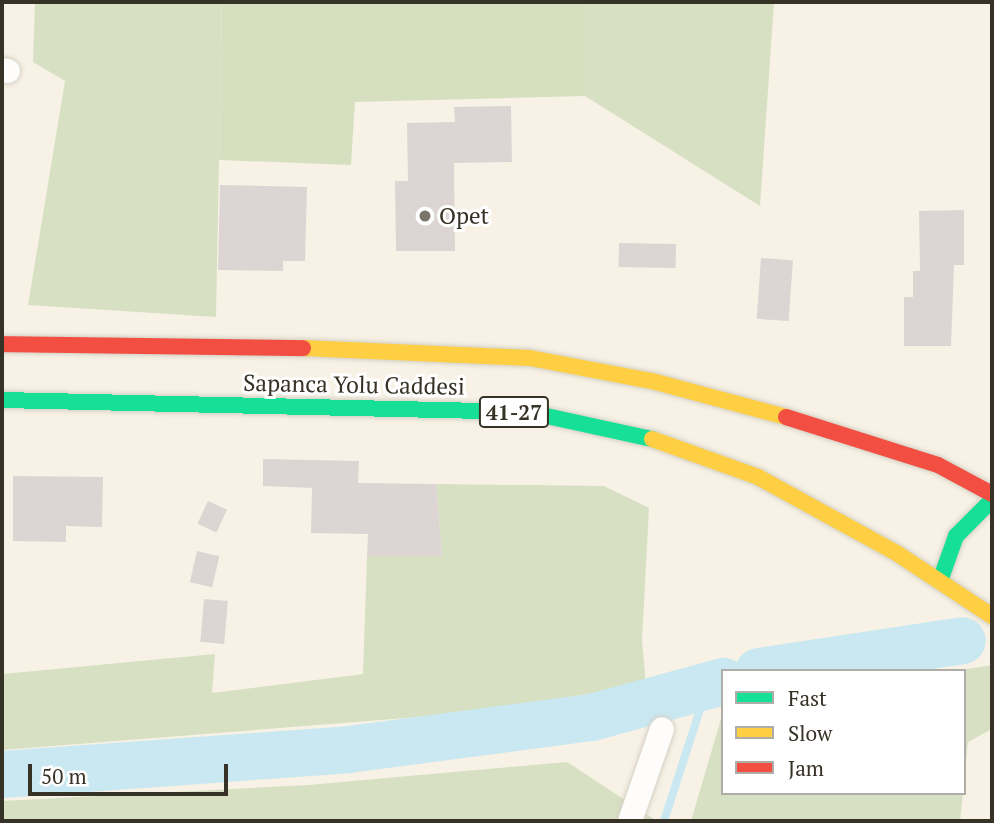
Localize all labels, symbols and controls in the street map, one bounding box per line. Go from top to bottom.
place label: Opet [439,202,489,230]
marker: Opet [417,208,433,224]
street label: Sapanca Yolu Caddesi [243,369,465,401]
road number: 41-27 [477,394,551,430]
legend [721,669,966,795]
text: Fast [788,684,827,712]
text: Slow [788,719,832,747]
scale bar [32,750,231,794]
text: Jam [788,754,824,782]
text: 50 m [41,762,87,790]

